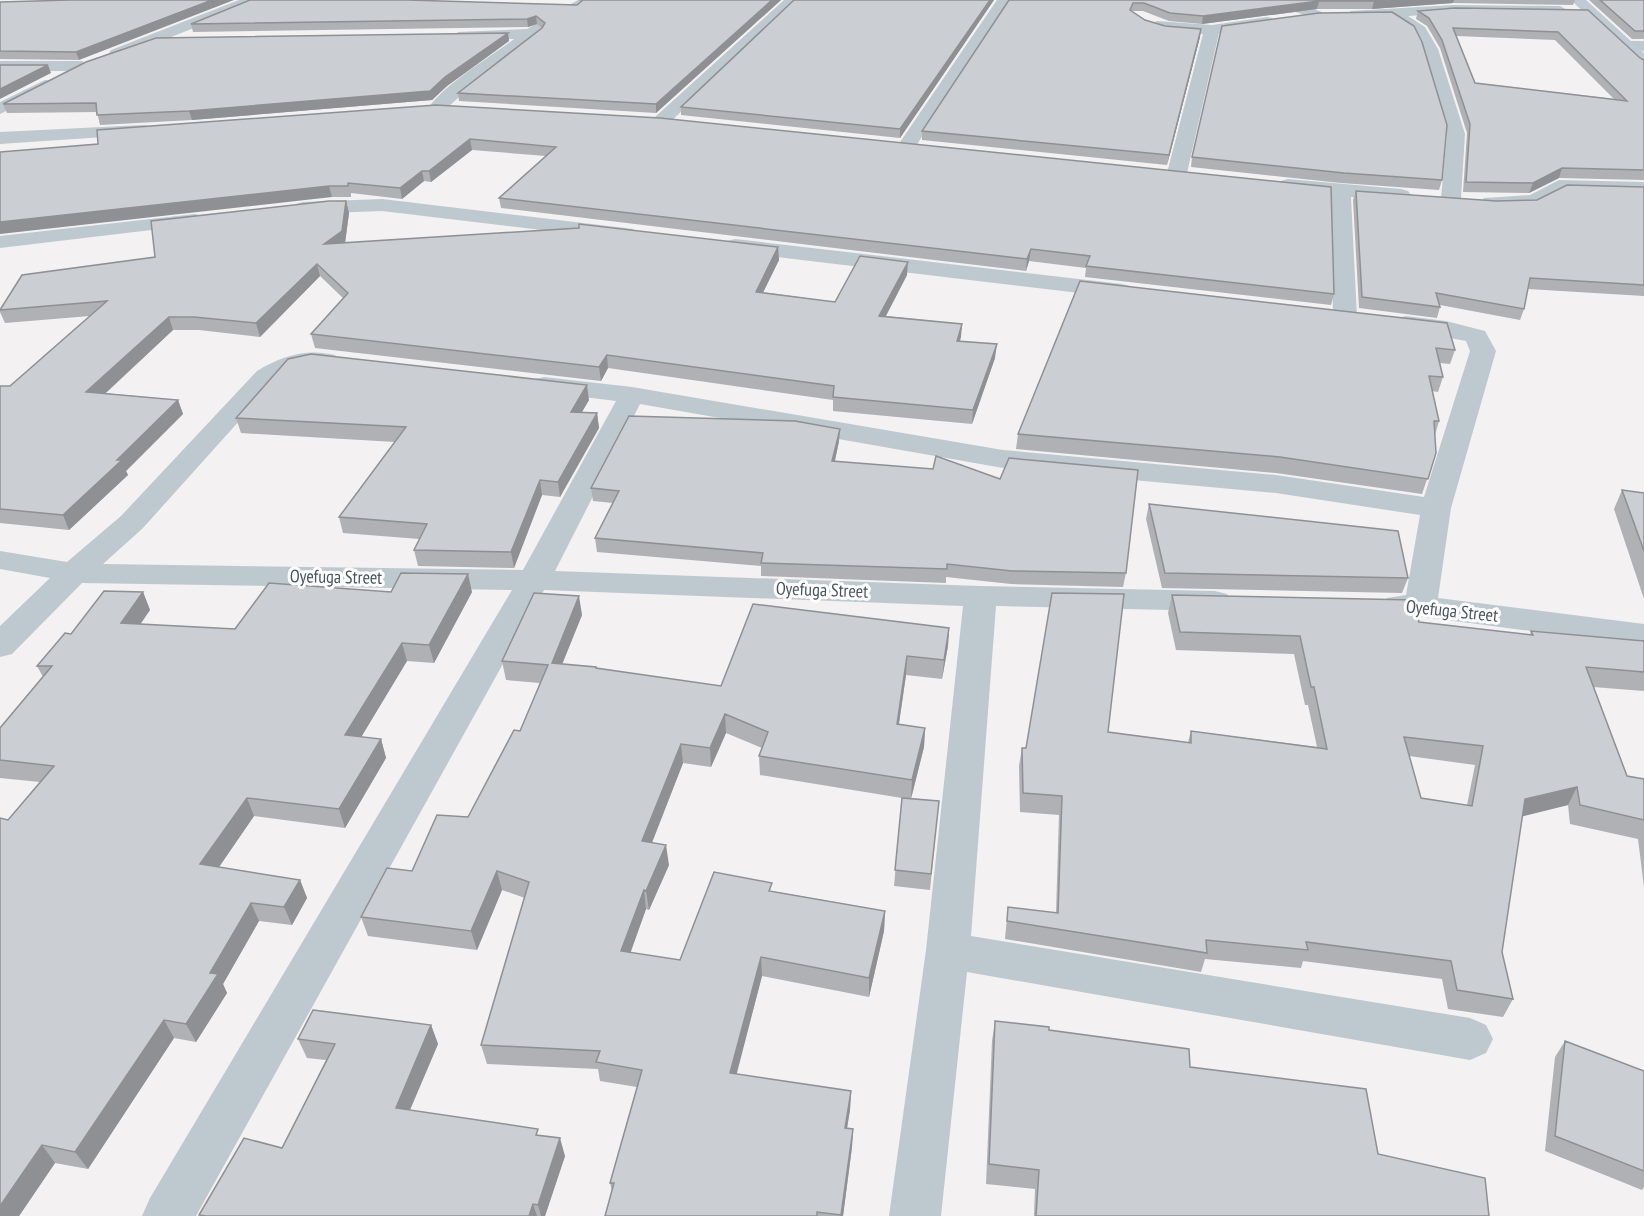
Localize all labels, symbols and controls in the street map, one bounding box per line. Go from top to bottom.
street label: Oyefuga Street [290,564,382,589]
street label: Oyefuga Street [775,576,869,603]
street label: Oyefuga Street [1405,594,1499,627]

